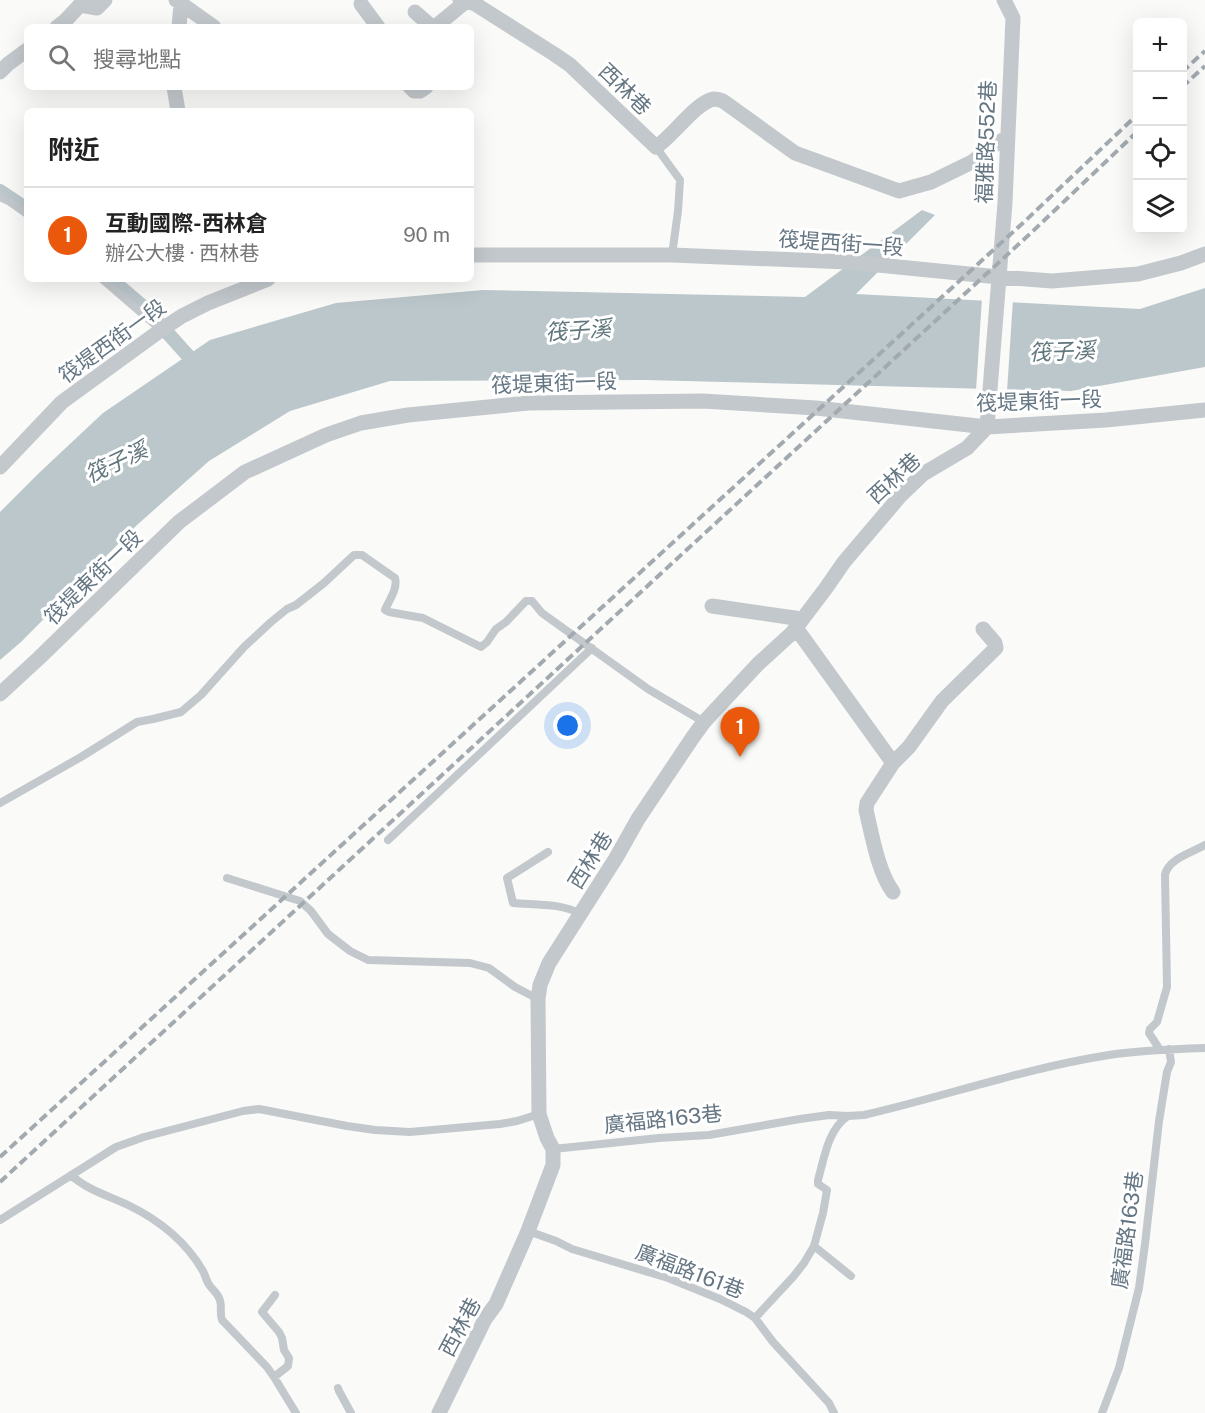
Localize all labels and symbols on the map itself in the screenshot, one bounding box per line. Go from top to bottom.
street label: 西林巷 [594,58,656,120]
street label: 福雅路552巷 [971,80,1001,204]
street label: 筏堤西街一段 [777,226,905,260]
street label: 筏堤西街一段 [54,294,170,388]
water label: 筏子溪 [544,315,615,345]
water label: 筏子溪 [1029,337,1098,365]
street label: 筏堤東街一段 [491,368,617,398]
street label: 筏堤東街一段 [976,386,1102,416]
water label: 筏子溪 [81,435,154,488]
street label: 西林巷 [862,447,926,509]
street label: 筏堤東街一段 [39,524,147,630]
pin: 1 [720,708,760,757]
your location [553,711,582,740]
street label: 西林巷 [563,827,617,893]
street label: 廣福路163巷 [603,1100,723,1138]
street label: 廣福路163巷 [1106,1169,1148,1291]
street label: 廣福路161巷 [632,1239,748,1303]
street label: 西林巷 [434,1293,486,1361]

